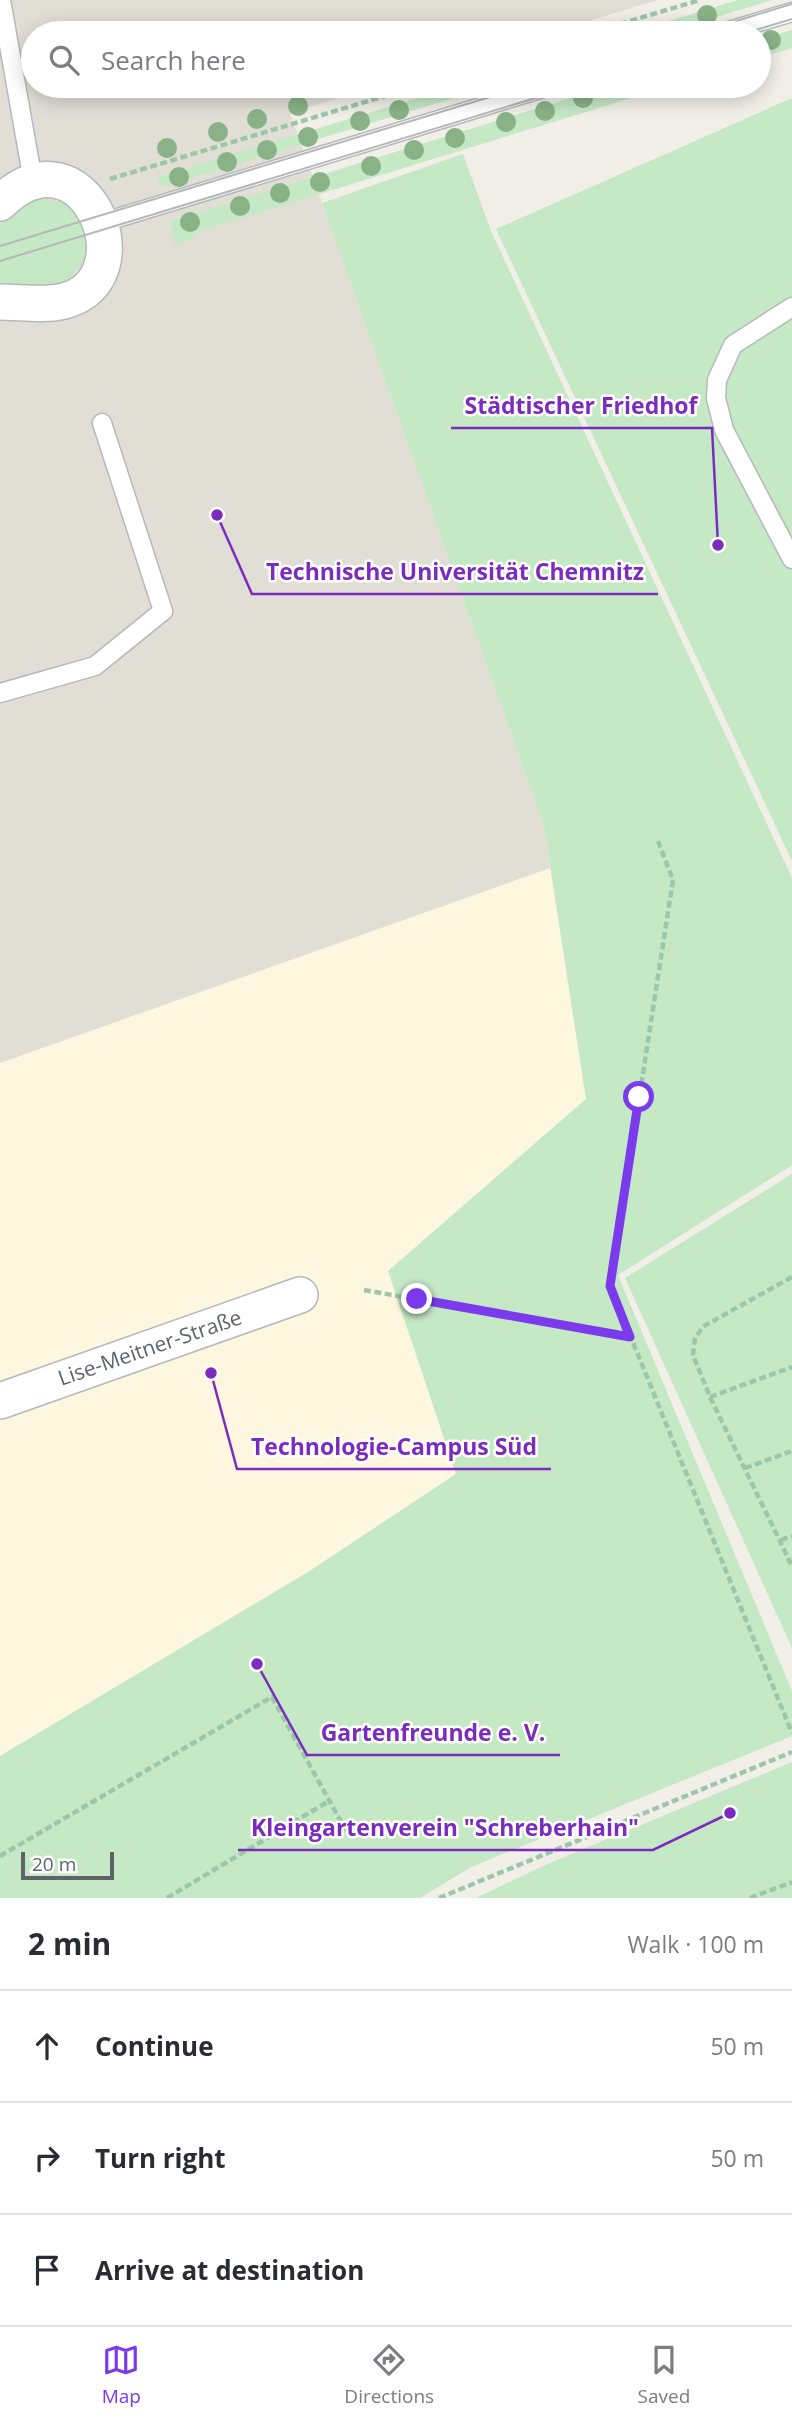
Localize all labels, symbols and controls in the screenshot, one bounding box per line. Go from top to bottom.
search box [21,21,771,98]
icon: search [45,41,83,79]
text: Search here [101,42,246,78]
callout: Städtischer Friedhof [451,384,712,428]
text: Städtischer Friedhof [465,389,699,421]
callout: Technische Universität Chemnitz [252,550,658,594]
text: Technische Universität Chemnitz [266,555,644,587]
route start [623,1081,654,1112]
route end [401,1283,432,1314]
street label: Lise-Meitner-Straße [54,1302,245,1392]
callout: Technologie-Campus Süd [237,1425,551,1469]
text: Technologie-Campus Süd [251,1430,537,1462]
callout: Gartenfreunde e. V. [307,1711,560,1755]
text: Gartenfreunde e. V. [321,1716,545,1748]
callout: Kleingartenverein "Schreberhain" [238,1806,653,1850]
text: Kleingartenverein "Schreberhain" [251,1811,639,1843]
scale bar [21,1849,114,1881]
text: 20 m [32,1851,76,1877]
text: 2 min [28,1923,111,1964]
text: Walk · 100 m [627,1928,764,1960]
icon: ahead [28,2027,66,2065]
text: Continue [95,2028,214,2064]
text: 50 m [710,2030,764,2062]
icon: right [28,2139,66,2177]
text: Turn right [95,2140,226,2176]
text: 50 m [710,2142,764,2174]
icon: arrive [28,2251,66,2289]
text: Arrive at destination [95,2252,364,2288]
tab: Map [102,2341,141,2409]
tab: Directions [344,2341,434,2409]
tab: Saved [638,2341,690,2409]

